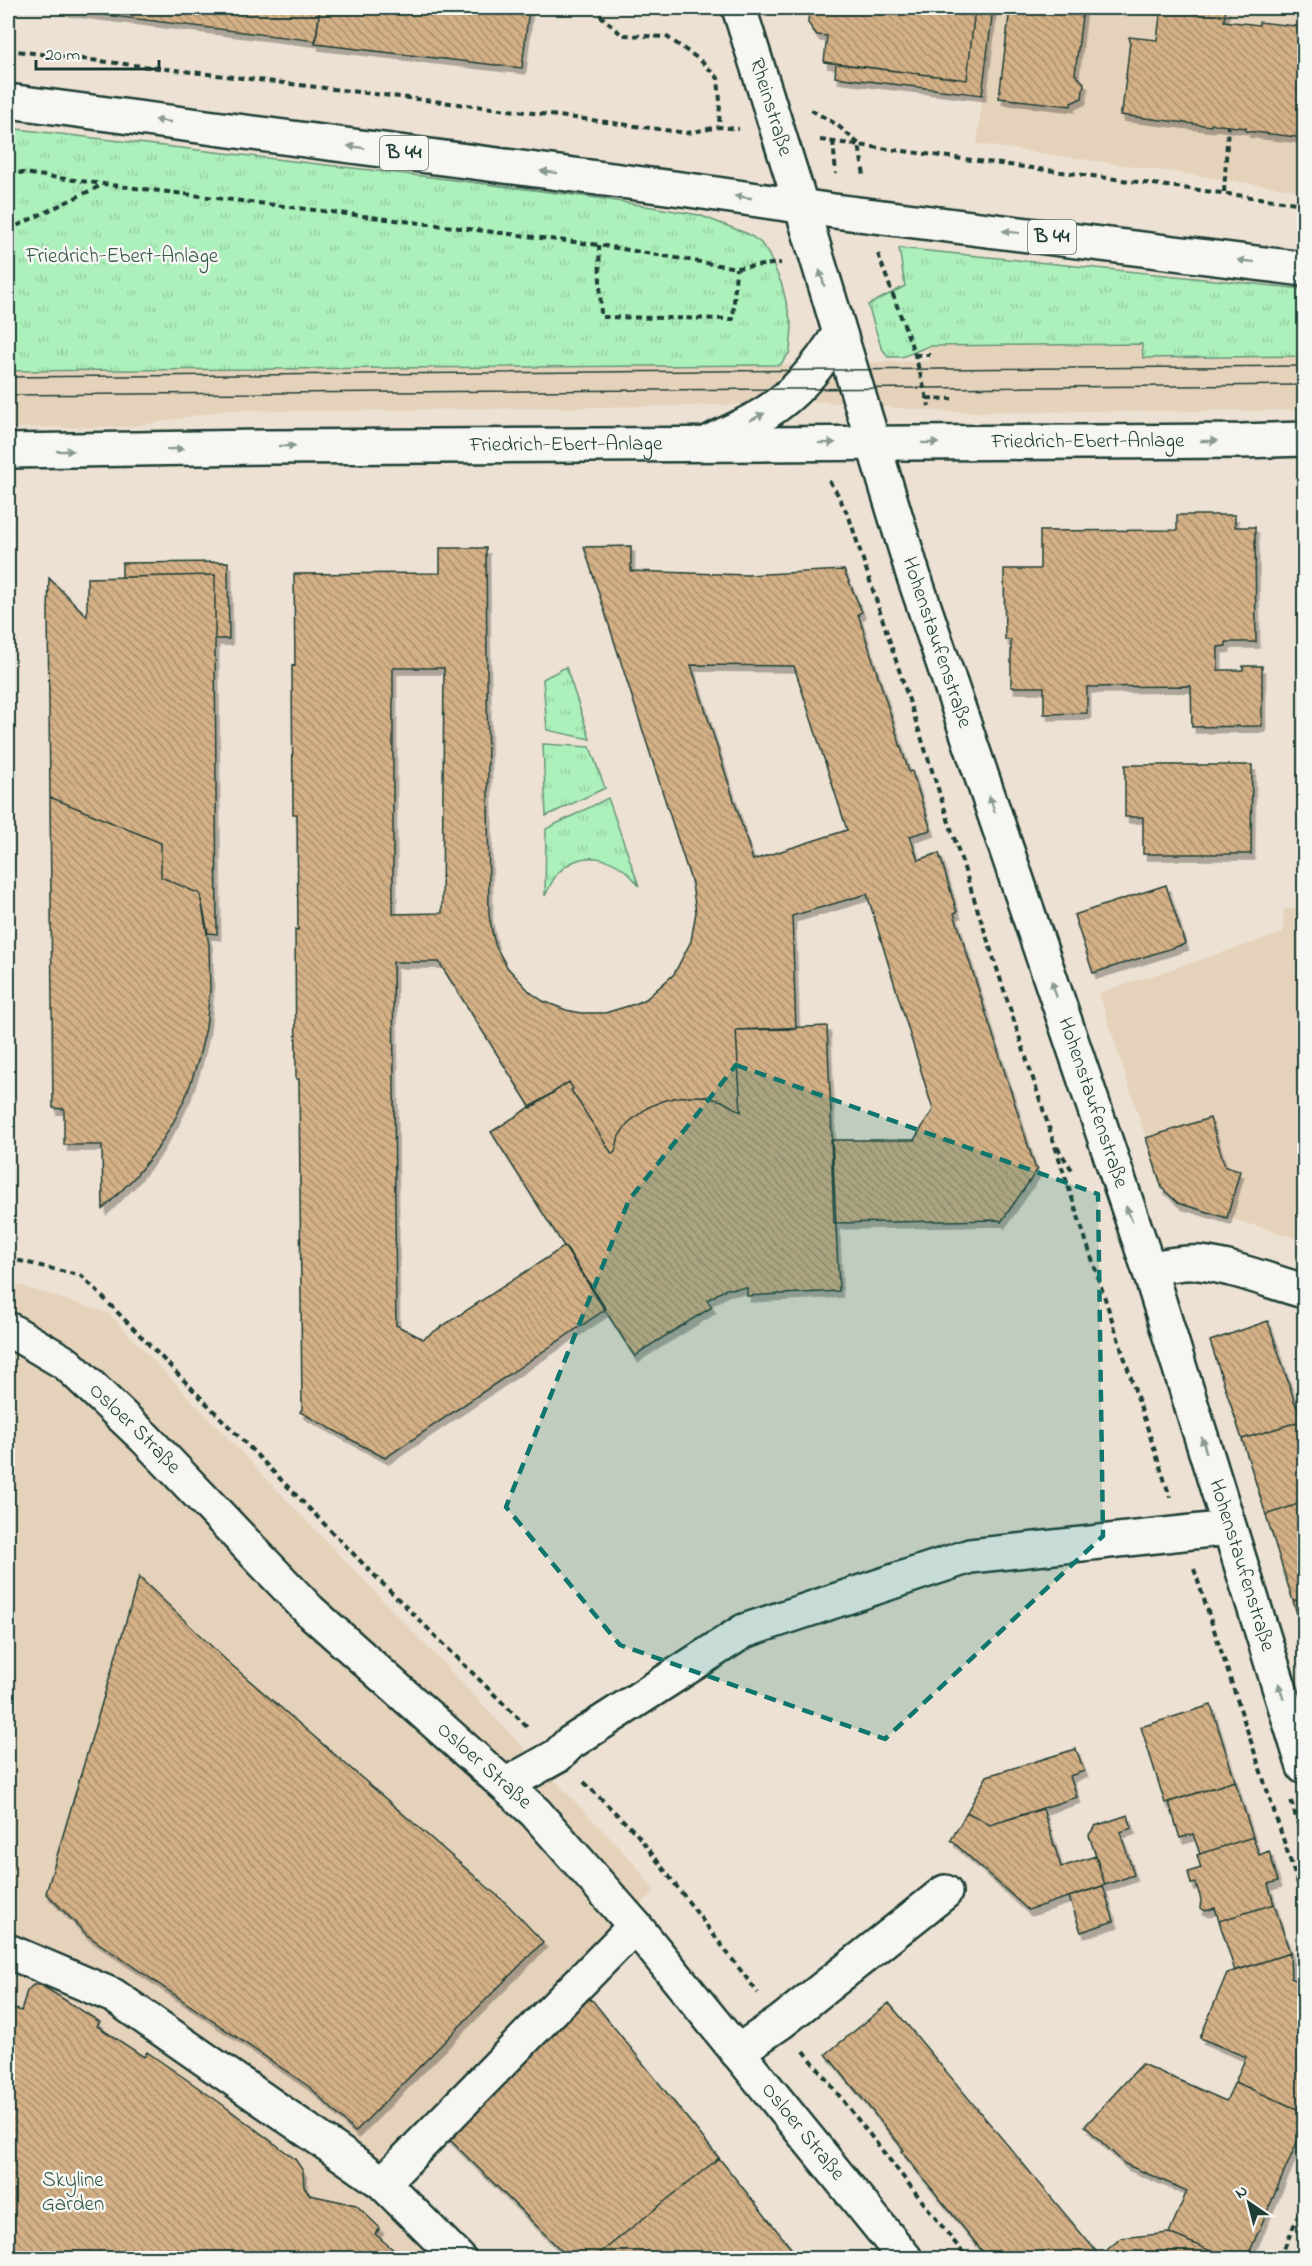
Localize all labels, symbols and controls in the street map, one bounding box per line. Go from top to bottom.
scale bar [36,33,159,71]
text: 20 m [45,43,80,69]
street label: Rheinstraße [741,54,800,161]
one-way arrow [153,117,172,126]
road number: B 44 [380,136,428,170]
one-way arrow [346,142,365,152]
one-way arrow [540,167,559,177]
one-way arrow [733,193,752,202]
road number: B 44 [1028,220,1076,254]
one-way arrow [1002,227,1021,237]
park label: Friedrich-Ebert-Anlage [25,242,219,274]
one-way arrow [1237,257,1256,266]
one-way arrow [817,268,826,286]
one-way arrow [748,413,766,423]
street label: Friedrich-Ebert-Anlage [991,426,1185,458]
street label: Friedrich-Ebert-Anlage [469,430,663,462]
one-way arrow [1200,436,1219,446]
one-way arrow [817,438,836,448]
one-way arrow [921,438,940,448]
one-way arrow [277,442,296,451]
one-way arrow [166,444,185,454]
one-way arrow [55,446,74,455]
street label: Hohenstaufenstraße [894,553,979,733]
one-way arrow [987,795,996,813]
one-way arrow [1048,980,1058,998]
street label: Hohenstaufenstraße [1050,1013,1136,1193]
one-way arrow [1124,1204,1134,1222]
street label: Osloer Straße [81,1376,188,1482]
one-way arrow [1199,1436,1208,1454]
street label: Hohenstaufenstraße [1200,1476,1282,1656]
one-way arrow [1276,1682,1285,1700]
street label: Osloer Straße [429,1715,538,1817]
street label: Osloer Straße [753,2076,852,2188]
park label: Skyline Garden [42,2166,104,2220]
north arrow [1219,2173,1279,2233]
text: N [1230,2179,1253,2205]

